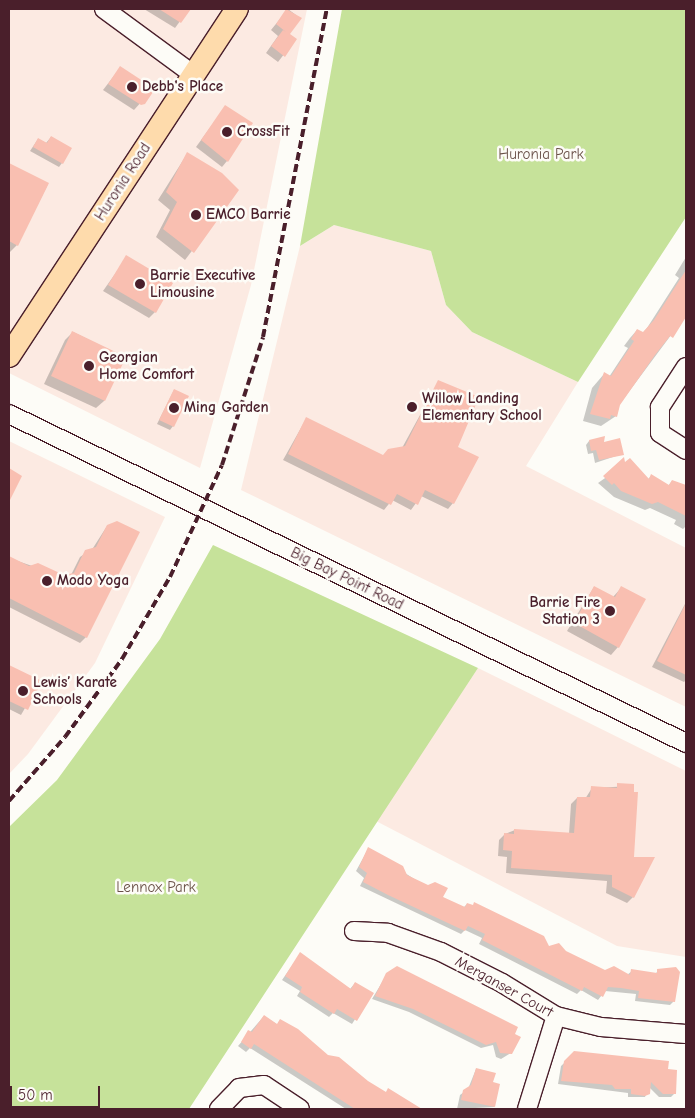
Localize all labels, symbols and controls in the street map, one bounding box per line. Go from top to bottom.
place label: Debb's Place [142,78,223,96]
marker: Debb's Place [126,81,138,93]
place label: CrossFit [237,123,290,141]
marker: CrossFit [221,126,233,138]
street label: Huronia Road [91,140,155,224]
park label: Huronia Park [498,146,584,164]
place label: EMCO Barrie [206,206,290,224]
marker: EMCO Barrie [190,209,202,221]
place label: Barrie Executive Limousine [150,266,255,301]
marker: Barrie Executive Limousine [134,278,146,290]
place label: Georgian Home Comfort [99,348,194,383]
marker: Georgian Home Comfort [83,360,95,372]
place label: Willow Landing Elementary School [422,389,542,424]
place label: Ming Garden [184,399,269,417]
marker: Willow Landing Elementary School [406,401,418,413]
marker: Ming Garden [168,402,180,414]
street label: Big Bay Point Road [288,544,406,614]
place label: Modo Yoga [57,572,129,590]
marker: Modo Yoga [41,575,53,587]
place label: Barrie Fire Station 3 [529,593,600,628]
marker: Barrie Fire Station 3 [604,605,616,617]
place label: Lewis’ Karate Schools [33,673,117,708]
marker: Lewis’ Karate Schools [17,685,29,697]
park label: Lennox Park [116,879,196,897]
street label: Merganser Court [452,953,556,1021]
scale bar [12,1076,102,1108]
text: 50 m [18,1086,53,1104]

